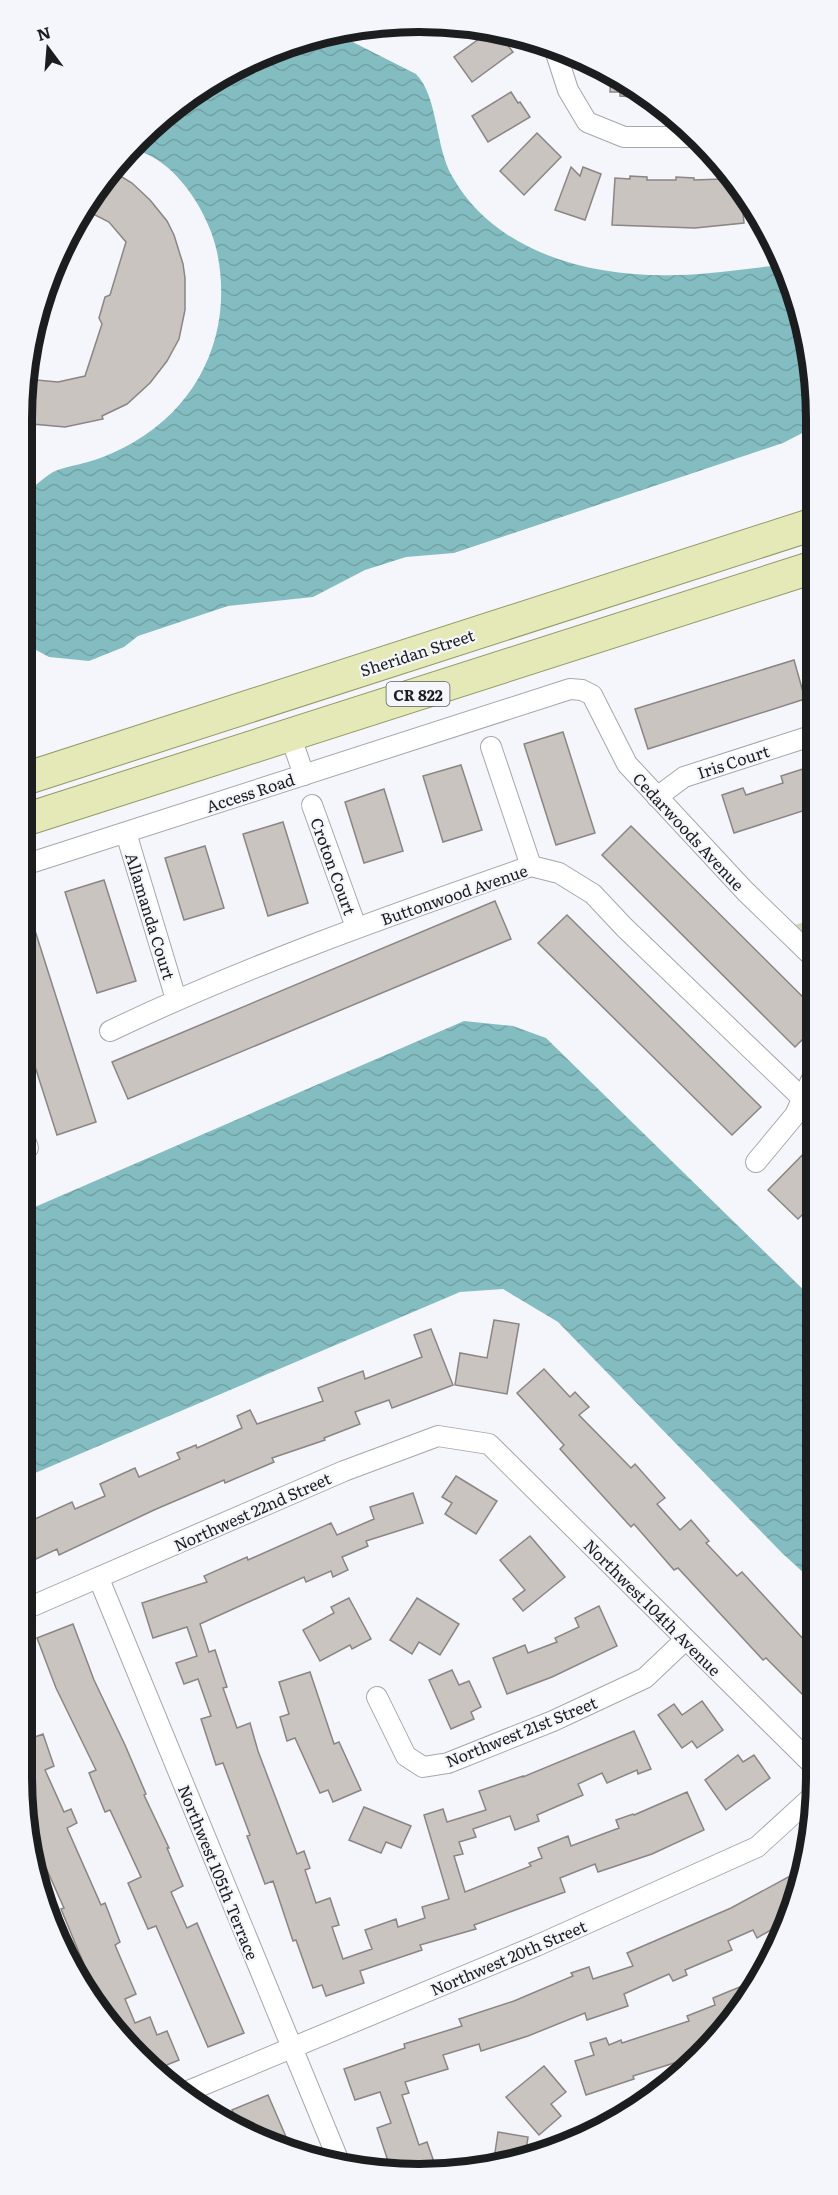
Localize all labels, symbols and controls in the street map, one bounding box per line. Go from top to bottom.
north arrow [18,18,78,78]
text: N [34,19,53,46]
street label: Sheridan Street [357,622,478,682]
road number: CR 822 [386,682,450,706]
street label: Iris Court [694,738,773,784]
street label: Access Road [203,766,298,818]
street label: Cedarwoods Avenue [628,767,750,895]
street label: Croton Court [305,814,363,918]
street label: Allamanda Court [120,850,182,983]
street label: Buttonwood Avenue [377,858,531,930]
street label: Northwest 22nd Street [170,1465,335,1556]
street label: Northwest 104th Avenue [579,1533,727,1681]
street label: Northwest 21st Street [442,1689,601,1772]
street label: Northwest 105th Terrace [173,1781,265,1963]
street label: Northwest 20th Street [426,1913,590,2001]

